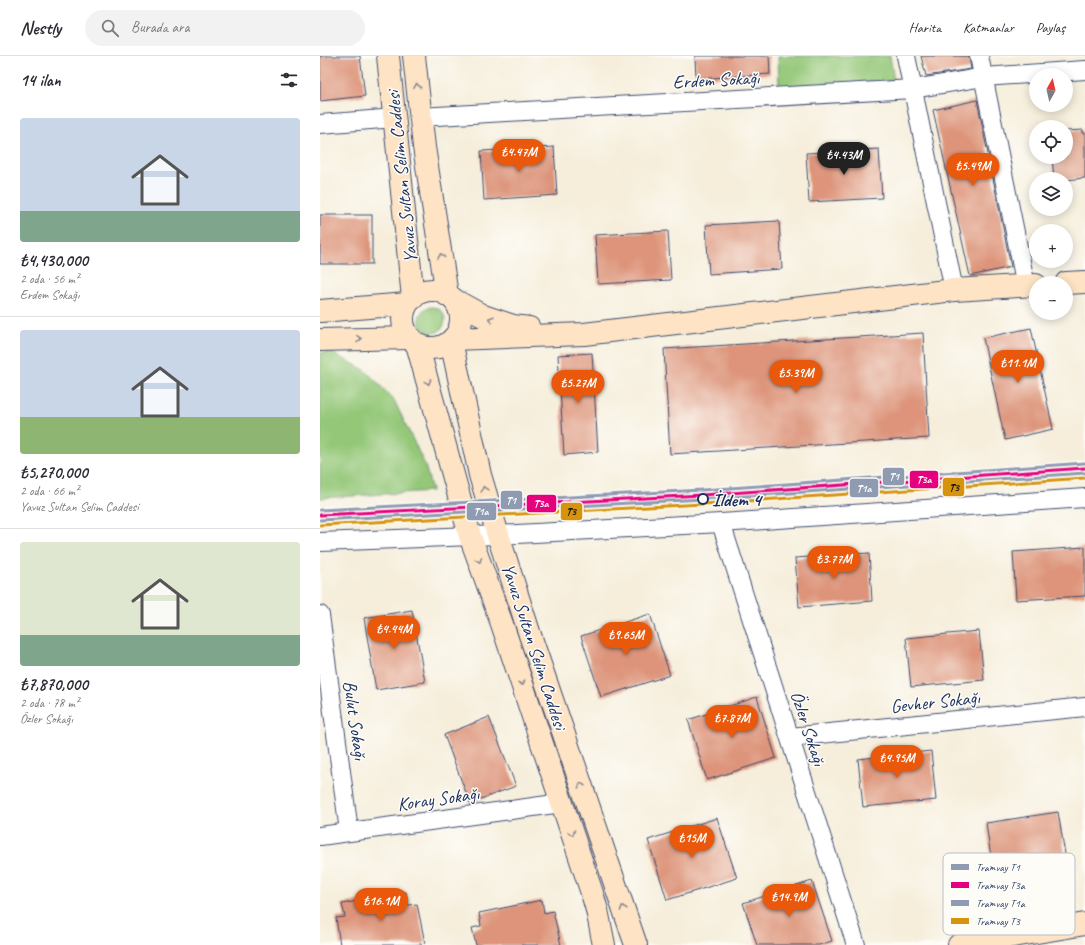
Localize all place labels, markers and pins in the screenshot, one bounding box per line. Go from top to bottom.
pin: ₺4.47M [486,139,552,173]
pin: ₺4.43M [811,142,877,176]
pin: ₺5.49M [940,153,1006,187]
pin: ₺11.1M [985,350,1051,384]
pin: ₺5.39M [763,360,829,394]
pin: ₺5.27M [545,370,611,404]
place label: İldem 4 [712,488,763,512]
marker: İldem 4 [697,493,709,505]
pin: ₺3.77M [801,546,867,580]
pin: ₺4.44M [361,616,427,650]
pin: ₺9.65M [593,622,659,656]
pin: ₺7.87M [699,705,765,739]
pin: ₺4.95M [864,745,930,779]
pin: ₺15M [668,825,716,859]
pin: ₺14.9M [756,884,822,918]
pin: ₺16.1M [348,888,414,922]

